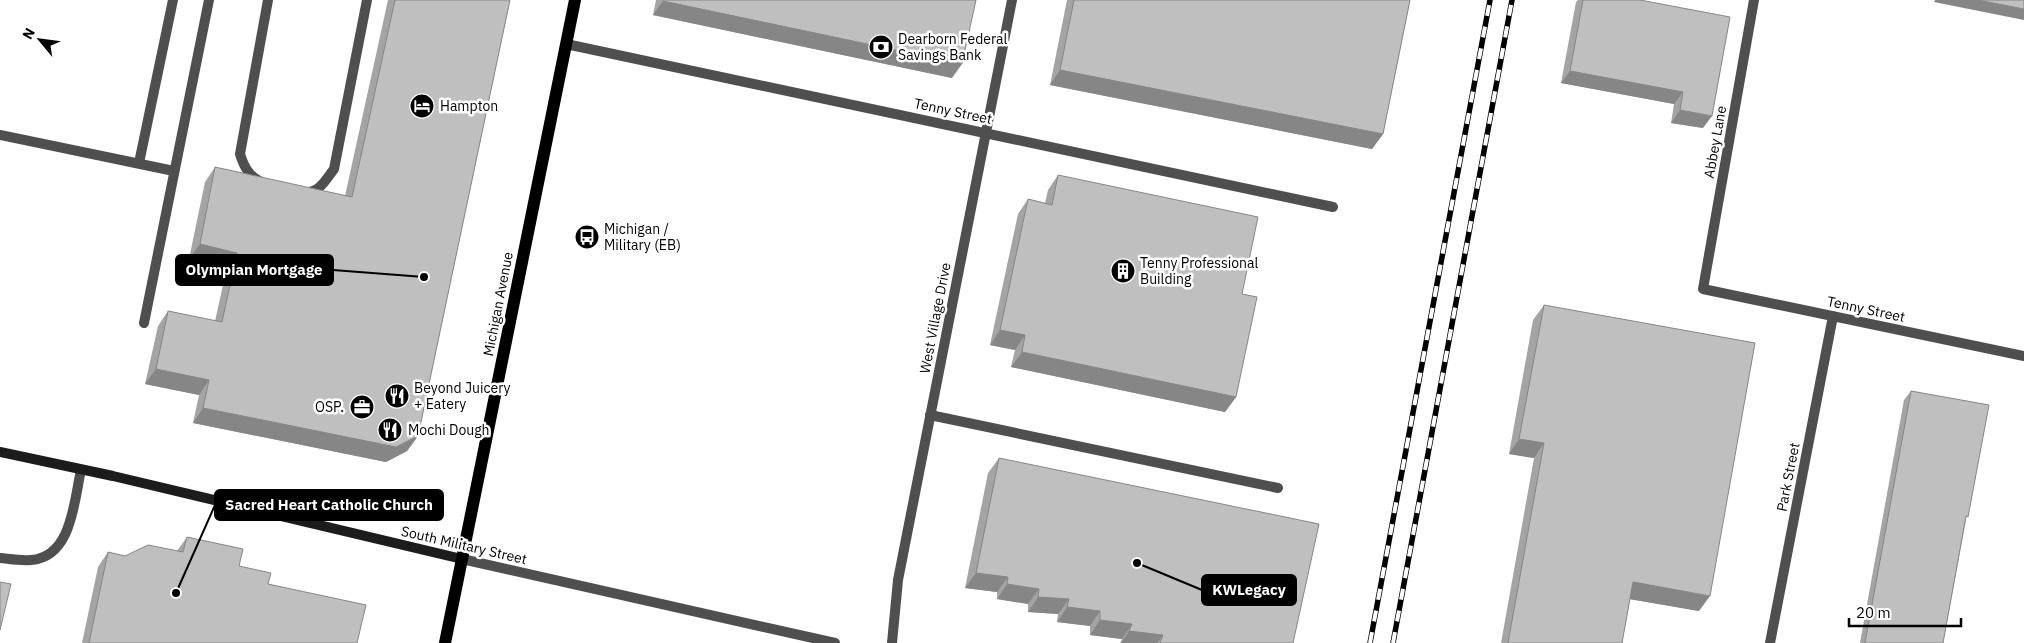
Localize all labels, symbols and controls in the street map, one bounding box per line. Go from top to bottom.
north arrow [15,15,65,65]
text: N [18,25,39,42]
place label: Dearborn Federal Savings Bank [898,30,1008,64]
bank icon: Dearborn Federal Savings Bank [868,34,894,60]
hotel icon: Hampton [409,93,435,119]
street label: Tenny Street [912,94,994,128]
place label: Hampton [440,97,498,115]
street label: Abbey Lane [1700,104,1730,180]
place label: Michigan / Military (EB) [604,220,681,254]
bus stop icon: Michigan / Military (EB) [574,224,600,250]
street label: Michigan Avenue [479,250,517,358]
place label: Tenny Professional Building [1140,254,1259,288]
callout: Olympian Mortgage [176,255,333,285]
building icon: Tenny Professional Building [1110,258,1136,284]
text: Olympian Mortgage [185,260,323,279]
street label: West Village Drive [915,261,955,375]
street label: Tenny Street [1825,292,1907,326]
place label: Beyond Juicery + Eatery [414,379,510,413]
restaurant icon: Beyond Juicery + Eatery [384,383,410,409]
office icon: OSP. [349,394,375,420]
place label: OSP. [315,398,344,416]
restaurant icon: Mochi Dough [377,417,403,443]
place label: Mochi Dough [408,421,490,439]
street label: Park Street [1772,441,1804,513]
callout: Sacred Heart Catholic Church [215,490,443,520]
text: Sacred Heart Catholic Church [225,495,433,514]
street label: South Military Street [399,522,529,568]
callout: KWLegacy [1202,575,1296,605]
text: KWLegacy [1212,580,1286,599]
scale bar [1849,596,1962,628]
text: 20 m [1856,603,1891,622]

